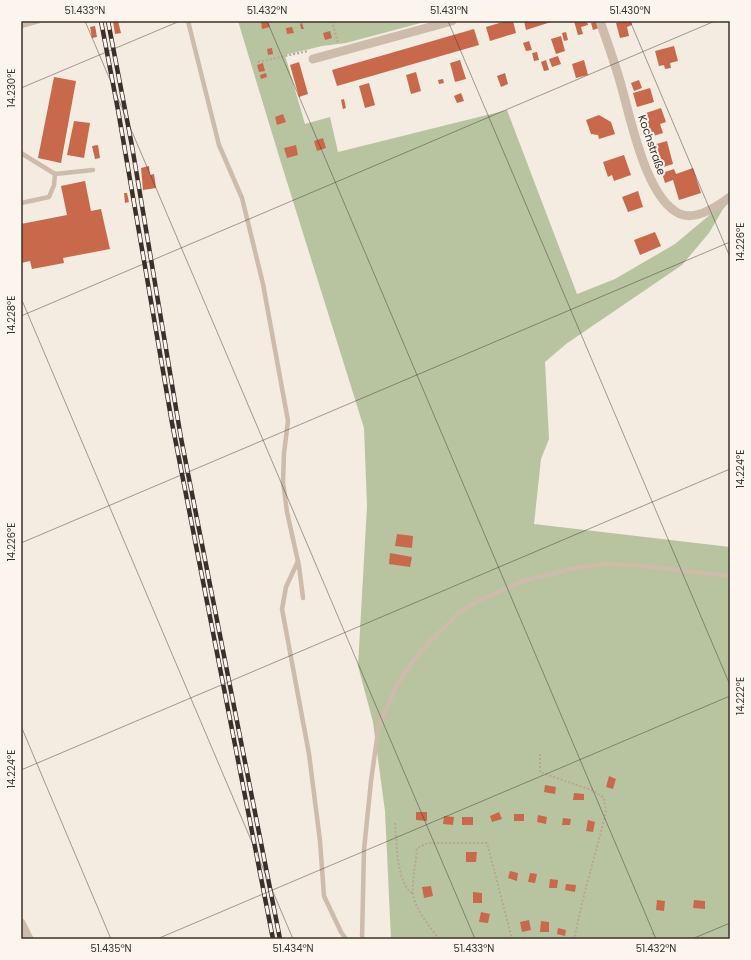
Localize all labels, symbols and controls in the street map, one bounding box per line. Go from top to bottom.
text: 51.433°N [65,3,105,18]
text: 51.432°N [247,3,287,18]
text: 51.431°N [430,3,468,18]
text: 51.430°N [609,3,651,18]
text: 14.230°E [4,69,19,107]
street label: Kochstraße [634,113,670,178]
text: 14.226°E [733,223,748,261]
text: 14.228°E [4,296,19,334]
text: 14.224°E [733,450,748,488]
text: 14.226°E [4,523,19,561]
text: 14.222°E [733,677,748,715]
text: 14.224°E [4,750,19,788]
text: 51.435°N [90,941,132,956]
text: 51.434°N [272,941,314,956]
text: 51.433°N [454,941,494,956]
text: 51.432°N [636,941,676,956]

